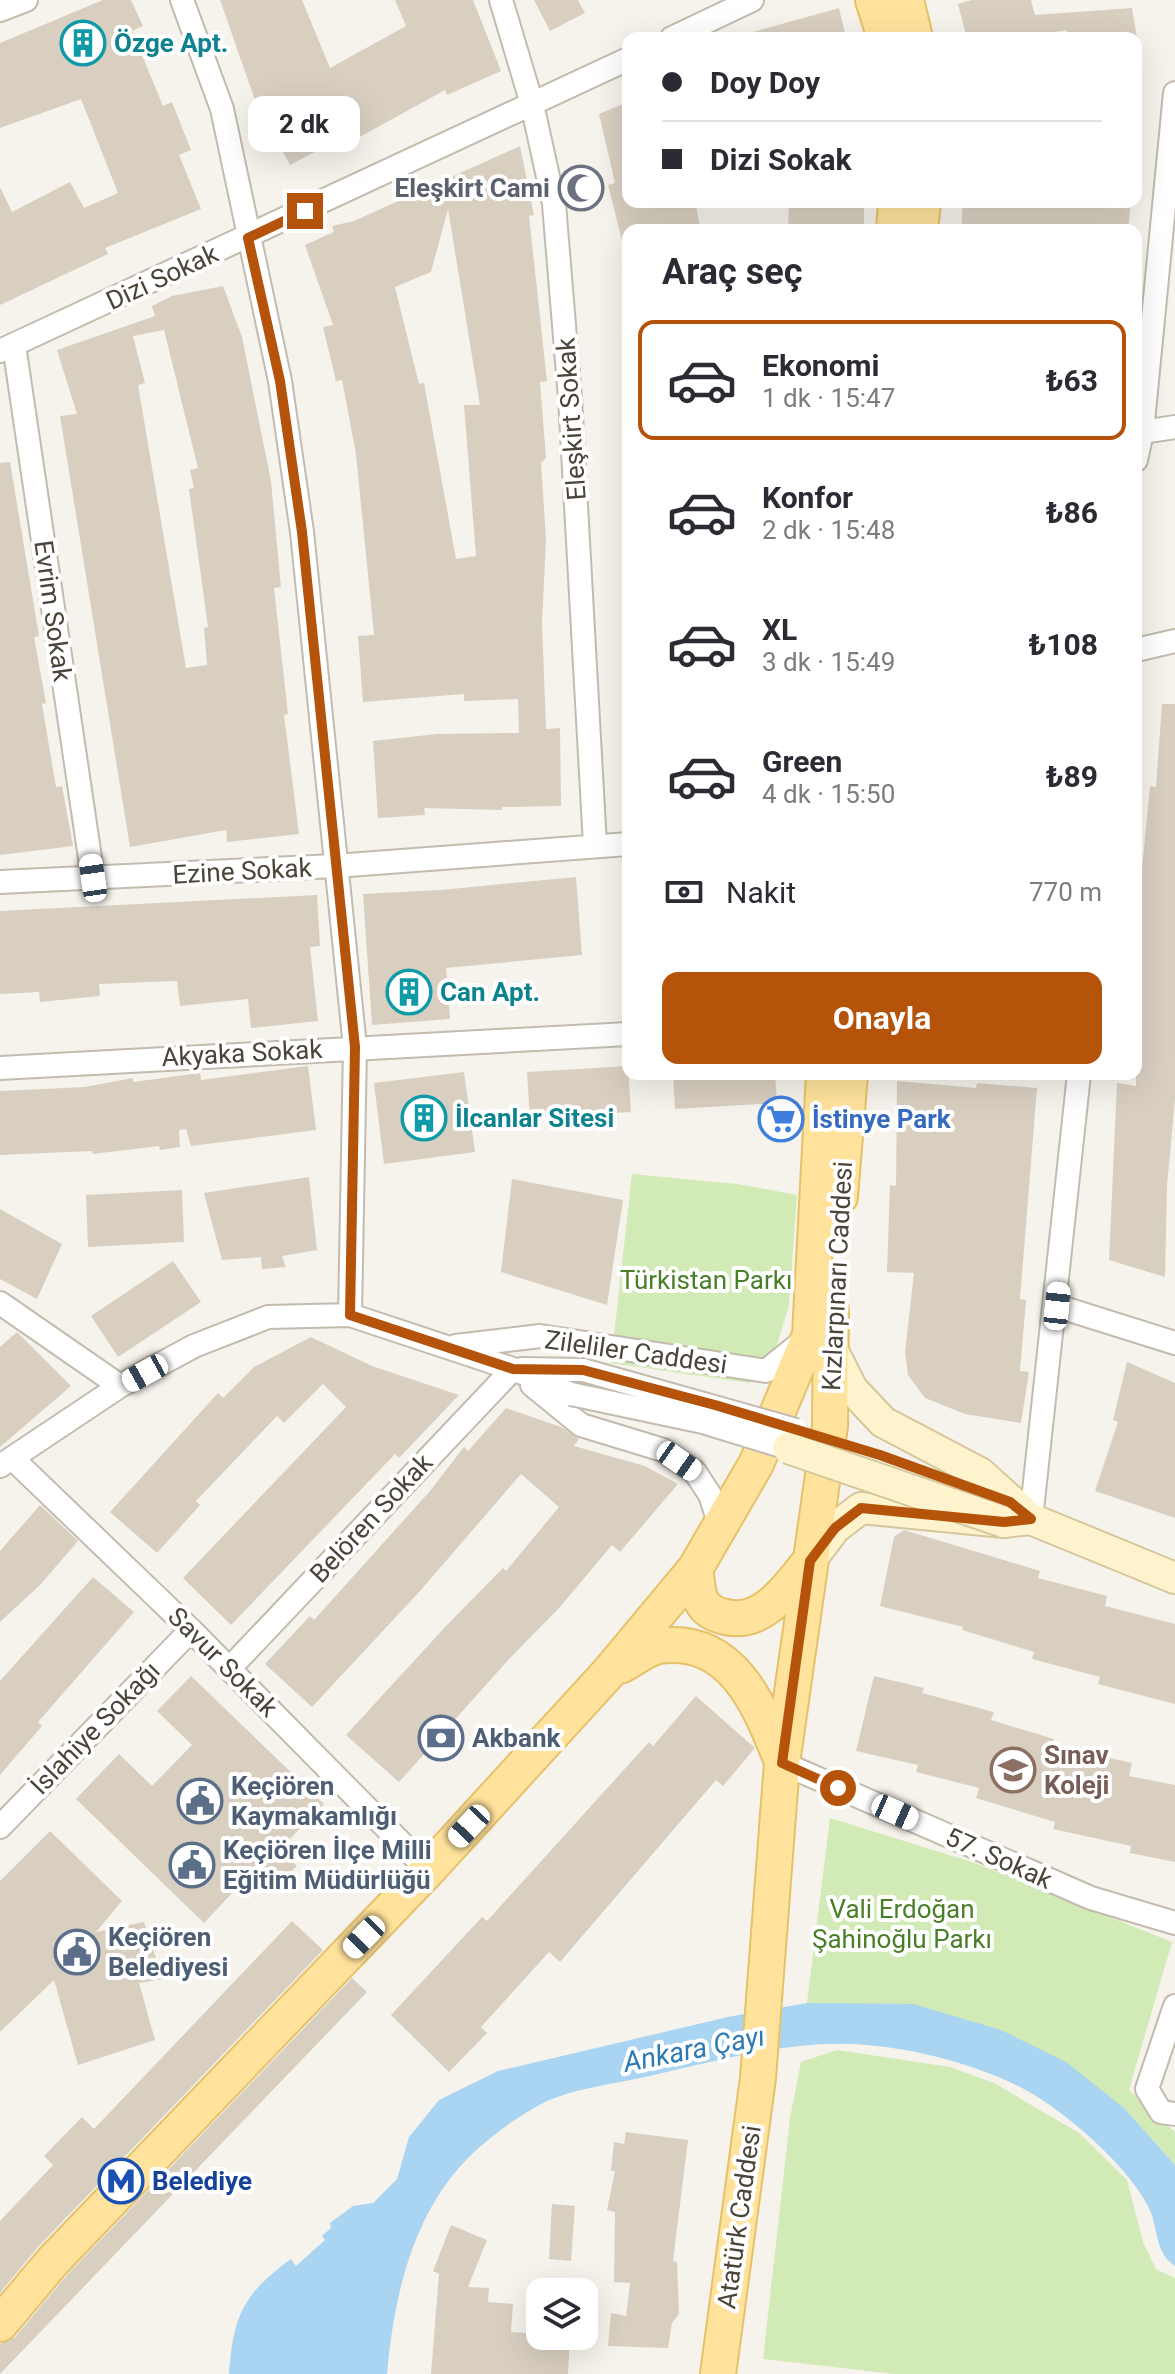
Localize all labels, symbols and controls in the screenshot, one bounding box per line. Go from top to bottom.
building icon: Özge Apt. [59,19,107,67]
place label: Özge Apt. [114,28,228,58]
text: Doy Doy [710,65,820,100]
callout: 2 dk [249,95,361,151]
text: 2 dk [279,109,329,139]
text: Dizi Sokak [710,142,852,177]
mosque icon: Eleşkirt Cami [557,164,605,212]
place label: Eleşkirt Cami [395,173,550,203]
route end [287,193,323,229]
street label: Dizi Sokak [101,238,223,316]
text: Araç seç [662,251,802,293]
street label: Eleşkirt Sokak [550,336,592,501]
icon: car [666,344,738,416]
text: Ekonomi [762,348,880,383]
text: ₺63 [1046,363,1098,398]
text: 1 dk · 15:47 [762,383,895,413]
icon: car [666,476,738,548]
text: Konfor [762,480,853,515]
text: ₺86 [1046,495,1098,530]
text: 2 dk · 15:48 [762,515,895,545]
street label: Evrim Sokak [28,539,78,684]
icon: car [666,608,738,680]
text: XL [762,612,797,647]
text: ₺108 [1029,627,1098,662]
text: 3 dk · 15:49 [762,647,895,677]
icon: car [666,740,738,812]
text: Green [762,744,842,779]
text: ₺89 [1046,759,1098,794]
text: 4 dk · 15:50 [762,779,895,809]
street label: Ezine Sokak [172,852,313,890]
car [78,853,108,903]
icon: cash [662,870,706,914]
text: Nakit [726,875,796,910]
text: 770 m [1029,877,1102,907]
building icon: Can Apt. [385,968,433,1016]
button: Onayla [662,972,1102,1064]
place label: Can Apt. [440,977,540,1007]
street label: Akyaka Sokak [161,1034,324,1072]
building icon: İlcanlar Sitesi [400,1094,448,1142]
supermarket icon: İstinye Park [757,1095,805,1143]
place label: İlcanlar Sitesi [455,1103,614,1133]
place label: İstinye Park [812,1104,952,1134]
street label: Kızlarpınarı Caddesi [816,1160,858,1392]
park label: Türkistan Parkı [620,1265,792,1295]
car [1043,1281,1071,1331]
street label: Zileliler Caddesi [543,1324,729,1380]
car [118,1351,172,1395]
car [652,1437,706,1485]
street label: Belören Sokak [304,1447,439,1589]
street label: Savur Sokak [162,1601,285,1724]
street label: İslahiye Sokağı [24,1656,166,1800]
bank icon: Akbank [417,1714,465,1762]
place label: Akbank [472,1723,561,1753]
place label: Sınav Koleji [1044,1740,1109,1800]
school or university icon: Sınav Koleji [989,1746,1037,1794]
route start [820,1770,856,1806]
place label: Keçiören Kaymakamlığı [231,1771,397,1831]
public building icon: Keçiören Kaymakamlığı [176,1777,224,1825]
car [868,1791,922,1833]
car [444,1800,494,1852]
street label: 57. Sokak [941,1821,1058,1895]
place label: Keçiören İlçe Milli Eğitim Müdürlüğü [223,1835,432,1895]
public building icon: Keçiören İlçe Milli Eğitim Müdürlüğü [168,1841,216,1889]
park label: Vali Erdoğan Şahinoğlu Parkı [812,1894,992,1954]
car [339,1911,389,1963]
place label: Keçiören Belediyesi [108,1922,228,1982]
public building icon: Keçiören Belediyesi [53,1928,101,1976]
water label: Ankara Çayı [619,2019,768,2079]
street label: Atatürk Caddesi [711,2124,767,2310]
metro station icon: Belediye [97,2157,145,2205]
place label: Belediye [152,2166,252,2196]
map controls [526,2278,598,2350]
button: layers [526,2278,598,2350]

